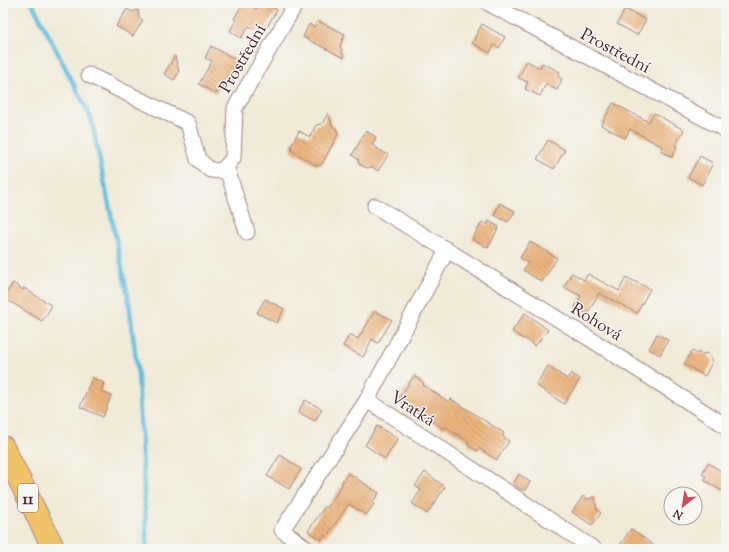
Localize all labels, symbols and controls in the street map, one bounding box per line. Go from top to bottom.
street label: Prostřední [214,20,273,98]
street label: Prostřední [576,23,655,80]
street label: Rohová [566,298,626,348]
street label: Vratká [385,386,439,433]
road number: 11 [18,484,38,512]
north arrow [663,486,703,526]
text: N [671,505,687,523]

